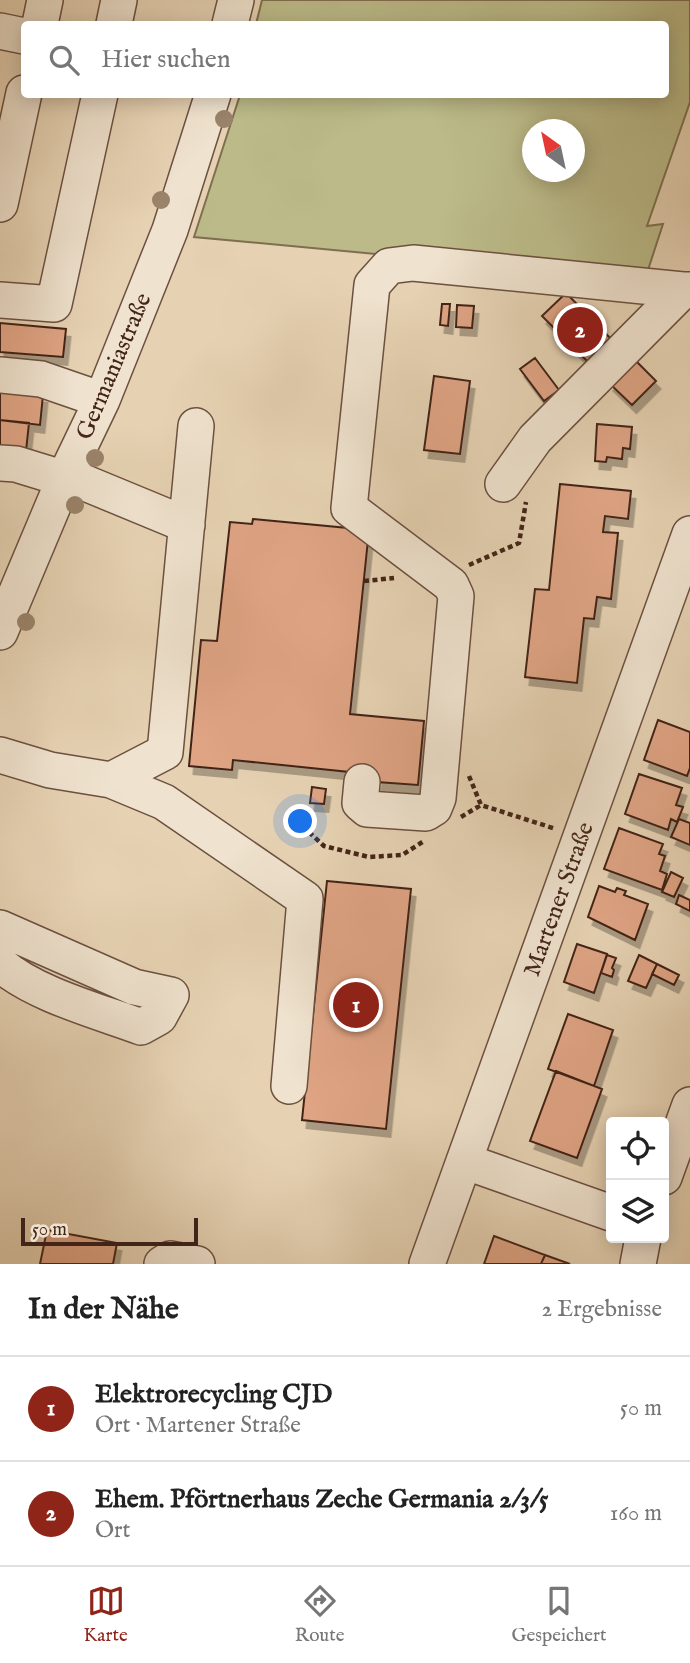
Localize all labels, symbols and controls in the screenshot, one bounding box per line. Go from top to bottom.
search box [21,21,669,98]
icon: search [45,41,83,79]
text: Hier suchen [101,43,231,76]
north arrow [522,119,585,182]
street label: Germaniastraße [70,288,159,445]
pin: 2 [557,304,603,356]
your location [283,804,317,838]
street label: Martener Straße [517,818,602,981]
pin: 1 [333,979,379,1031]
map controls [606,1117,669,1243]
button: locate [606,1117,669,1180]
button: layers [606,1180,669,1243]
scale bar [21,1215,198,1247]
text: 50 m [32,1218,67,1242]
text: In der Nähe [28,1291,179,1329]
text: 2 Ergebnisse [541,1295,662,1324]
text: Elektrorecycling CJD [95,1378,332,1411]
text: 1 [47,1394,55,1423]
text: 50 m [620,1394,662,1423]
text: Ort · Martener Straße [95,1411,301,1440]
text: Ehem. Pförtnerhaus Zeche Germania 2/3/5 [95,1483,548,1516]
text: 2 [46,1499,56,1528]
text: 160 m [610,1499,662,1528]
text: Ort [95,1516,130,1545]
tab: Karte [84,1582,128,1648]
tab: Route [295,1582,344,1648]
tab: Gespeichert [511,1582,606,1648]

